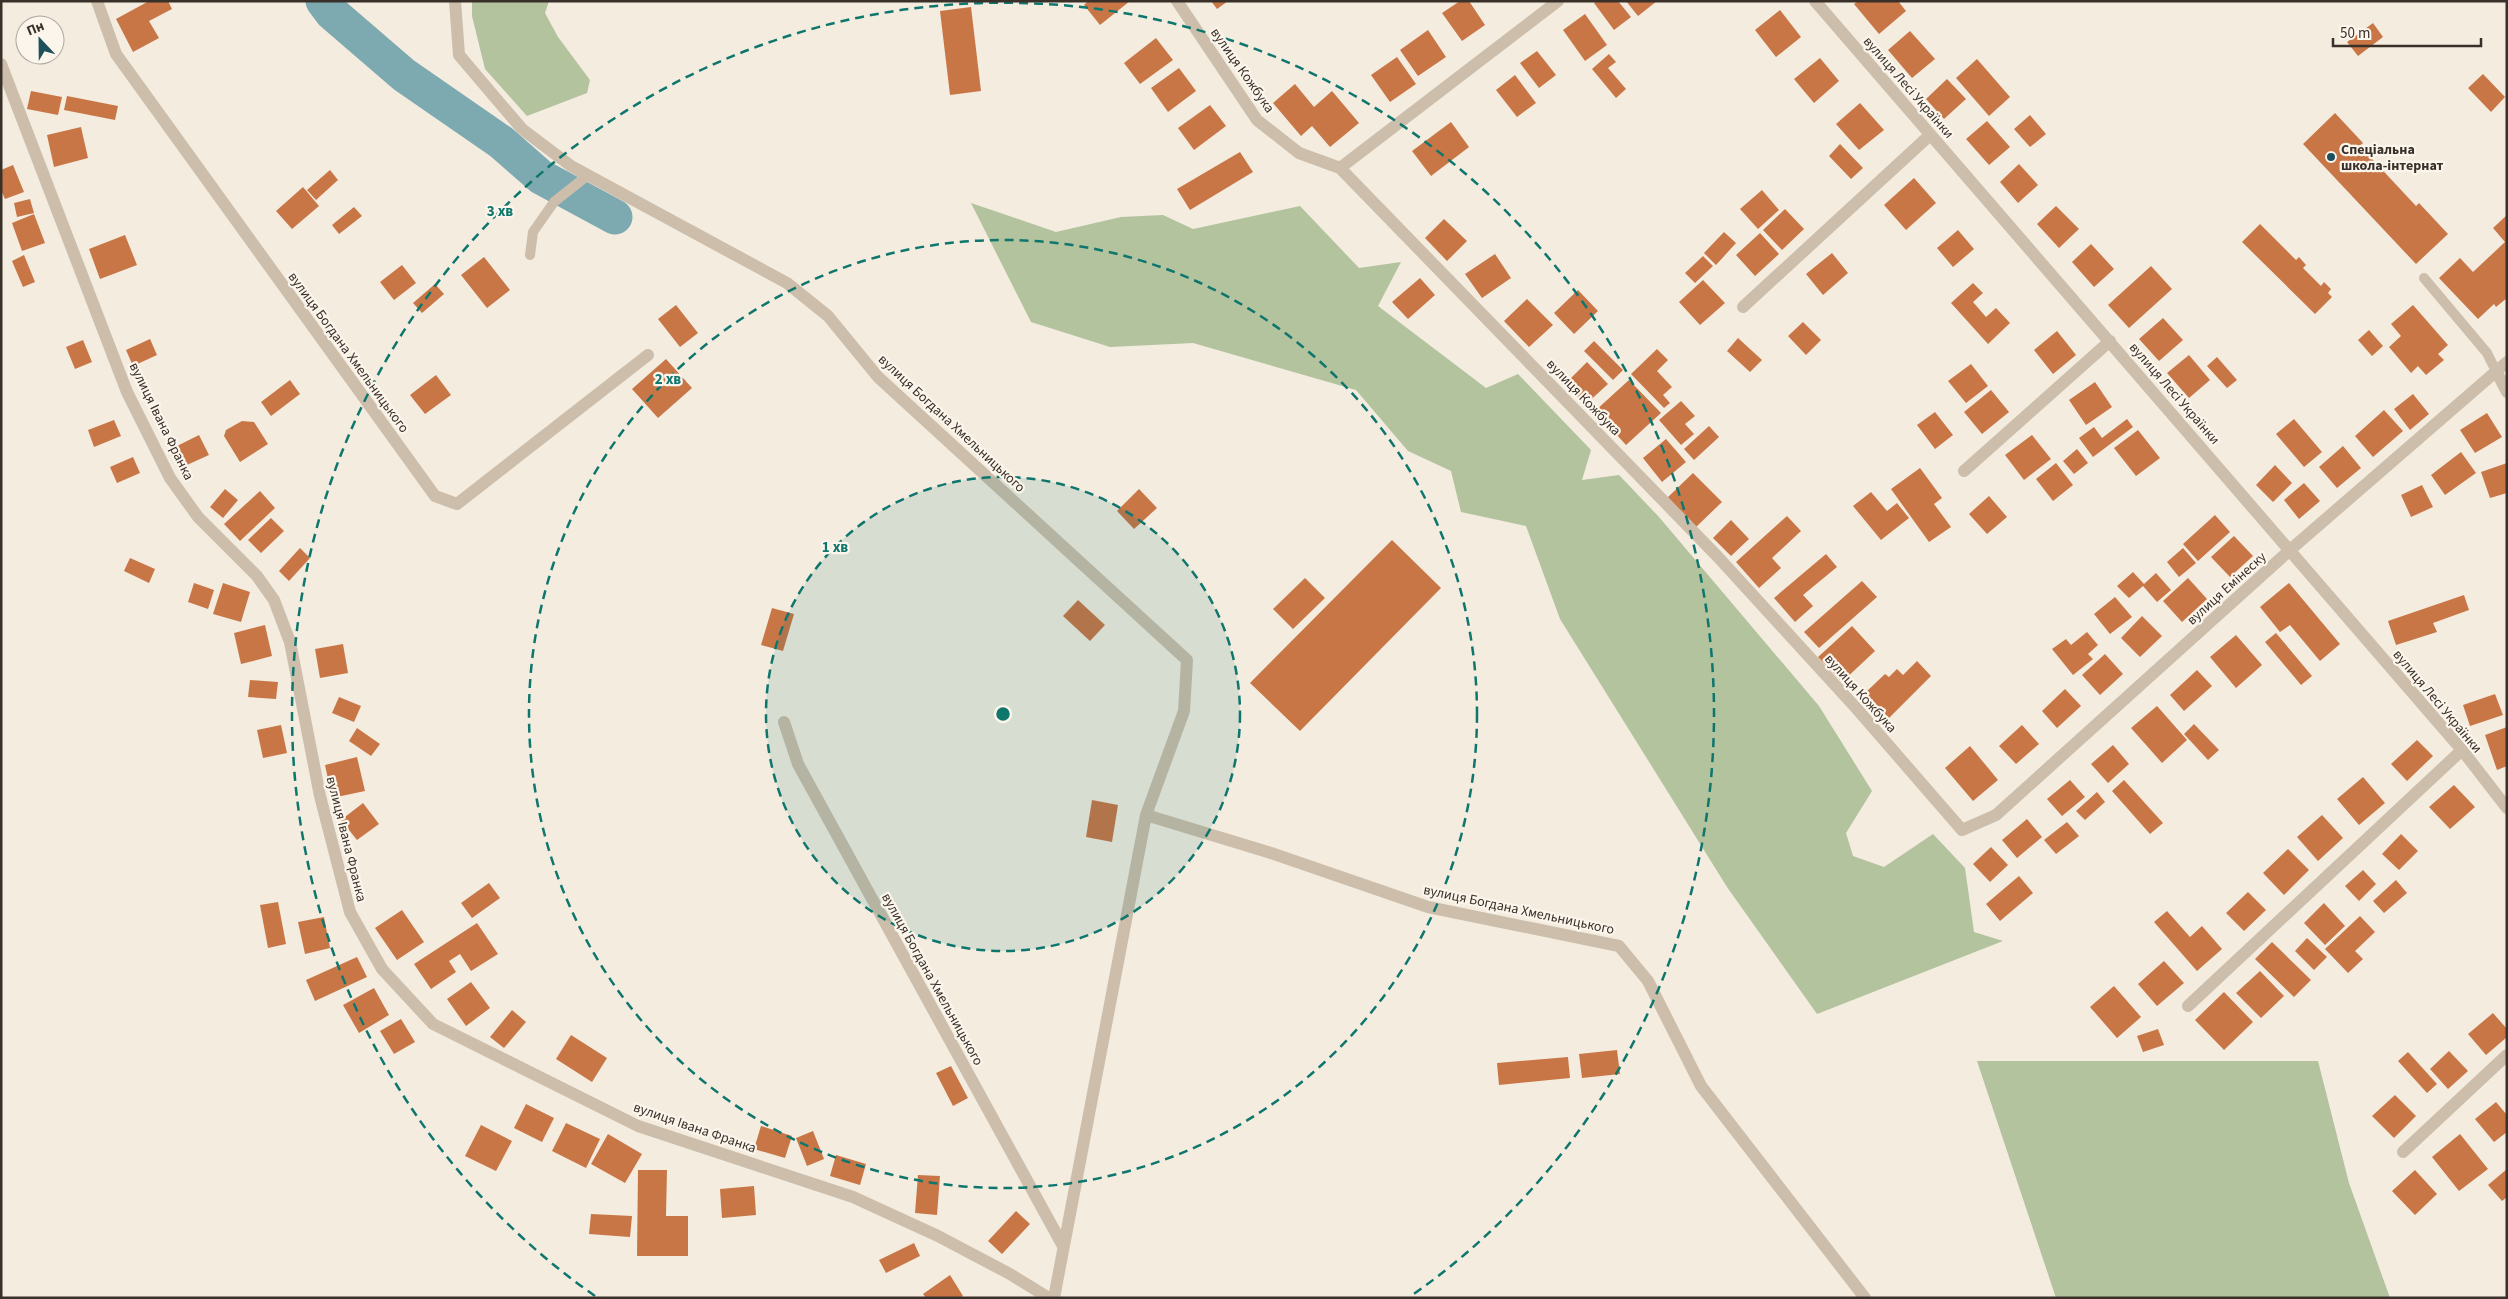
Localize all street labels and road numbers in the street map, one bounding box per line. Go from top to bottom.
street label: вулиця Кожбука [1205,24,1279,117]
street label: вулиця Лесі Українки [1858,32,1958,143]
street label: вулиця Богдана Хмельницького [283,268,413,437]
street label: вулиця Лесі Українки [2124,338,2224,449]
street label: вулиця Богдана Хмельницького [873,350,1029,497]
street label: вулиця Кожбука [1541,355,1625,441]
street label: вулиця Івана Франка [124,359,198,484]
street label: вулиця Емінеску [2183,547,2271,630]
street label: вулиця Лесі Українки [2388,646,2487,758]
street label: вулиця Кожбука [1819,650,1901,737]
street label: вулиця Івана Франка [321,774,371,904]
street label: вулиця Богдана Хмельницького [1422,880,1616,940]
street label: вулиця Богдана Хмельницького [876,890,988,1069]
street label: вулиця Івана Франка [631,1098,759,1158]

